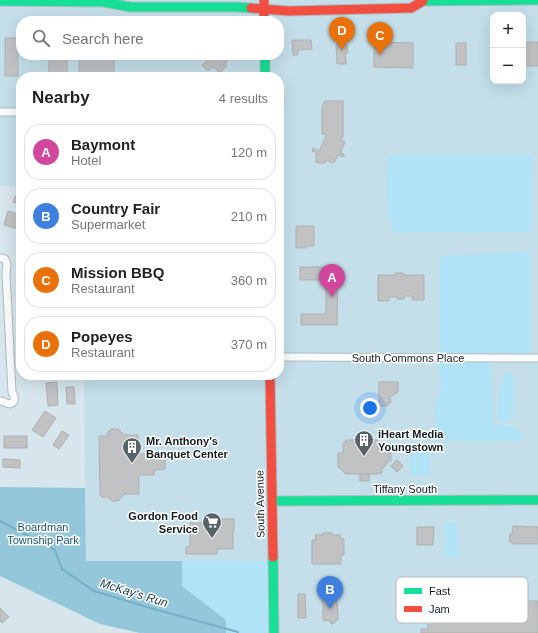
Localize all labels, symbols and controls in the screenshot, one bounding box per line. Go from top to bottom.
map controls [490,12,526,84]
button: + [490,12,526,48]
search box [16,16,284,60]
pin: D [329,17,355,50]
pin: C [367,22,393,55]
icon: search [30,27,52,49]
text: Search here [62,30,144,47]
button: − [490,48,526,84]
text: Nearby [32,88,90,107]
text: 4 results [219,91,268,106]
text: Baymont [71,136,135,153]
text: A [41,145,51,160]
text: 120 m [231,145,267,160]
text: Hotel [71,153,101,168]
text: Country Fair [71,200,160,217]
text: B [41,209,51,224]
text: 210 m [231,209,267,224]
text: Supermarket [71,217,145,232]
text: Mission BBQ [71,264,164,281]
pin: A [319,264,345,297]
text: C [41,273,51,288]
text: 360 m [231,273,267,288]
text: Restaurant [71,281,135,296]
text: Popeyes [71,328,133,345]
text: D [41,337,51,352]
text: 370 m [231,337,267,352]
text: Restaurant [71,345,135,360]
street label: South Commons Place [352,352,464,364]
your location [360,398,380,418]
place label: iHeart Media Youngstown [378,428,444,453]
building icon: iHeart Media Youngstown [353,429,375,457]
place label: Mr. Anthony's Banquet Center [146,435,229,460]
building icon: Mr. Anthony's Banquet Center [121,436,143,464]
street label: South Avenue [253,470,267,538]
street label: Tiffany South [373,483,437,495]
place label: Gordon Food Service [128,510,198,535]
supermarket icon: Gordon Food Service [201,511,223,539]
park label: Boardman Township Park [7,521,79,546]
water label: McKay's Run [98,576,170,610]
pin: B [317,576,343,609]
legend [396,577,528,623]
text: Fast [429,585,450,597]
text: Jam [429,603,450,615]

